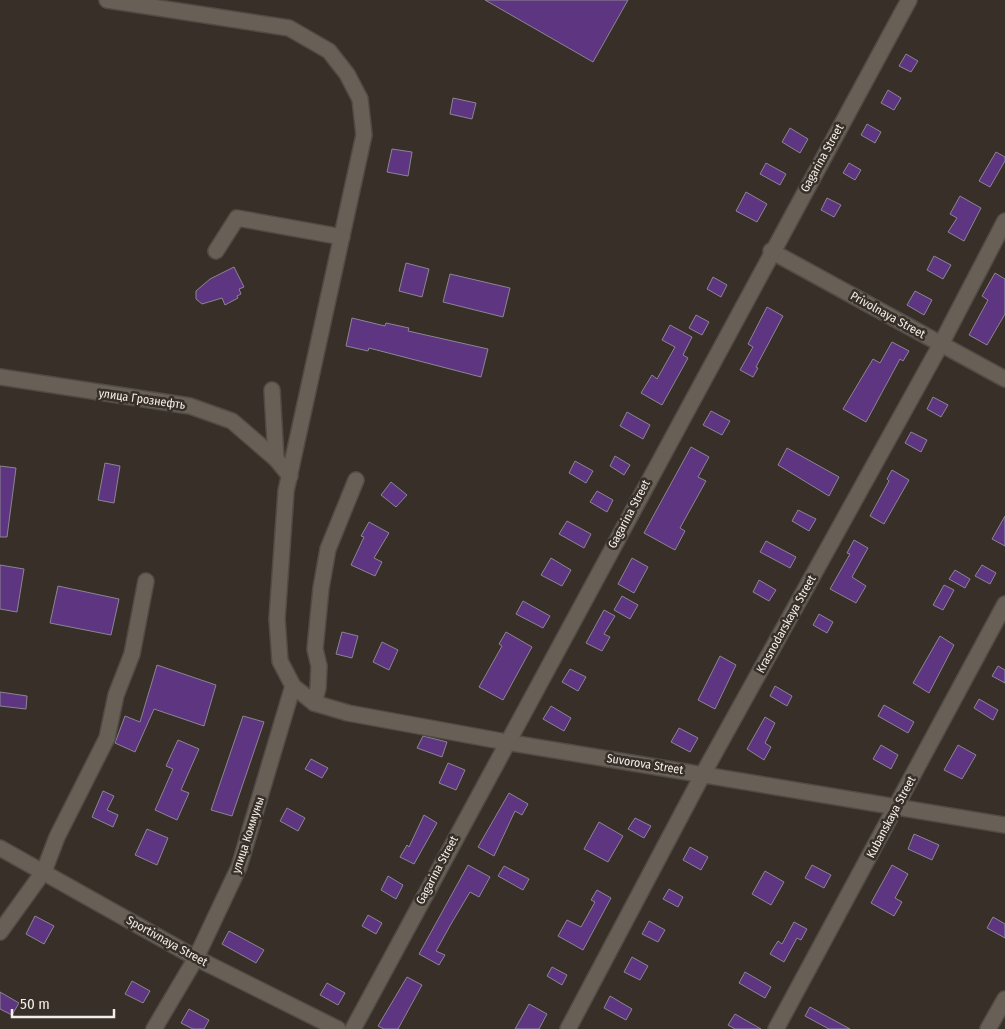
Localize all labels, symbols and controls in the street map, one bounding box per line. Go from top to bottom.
street label: Gagarina Street [798,121,846,194]
street label: Privolnaya Street [848,289,928,341]
street label: улица Грознефть [98,386,187,412]
street label: Gagarina Street [605,477,653,551]
street label: Krasnodarskaya Street [753,573,819,675]
street label: Suvorova Street [606,751,684,777]
street label: Kubanskaya Street [864,774,918,860]
street label: улица Коммуны [229,795,267,875]
street label: Gagarina Street [413,833,461,907]
street label: Sportivnaya Street [124,913,210,969]
scale bar [12,986,115,1018]
text: 50 m [20,995,50,1013]

